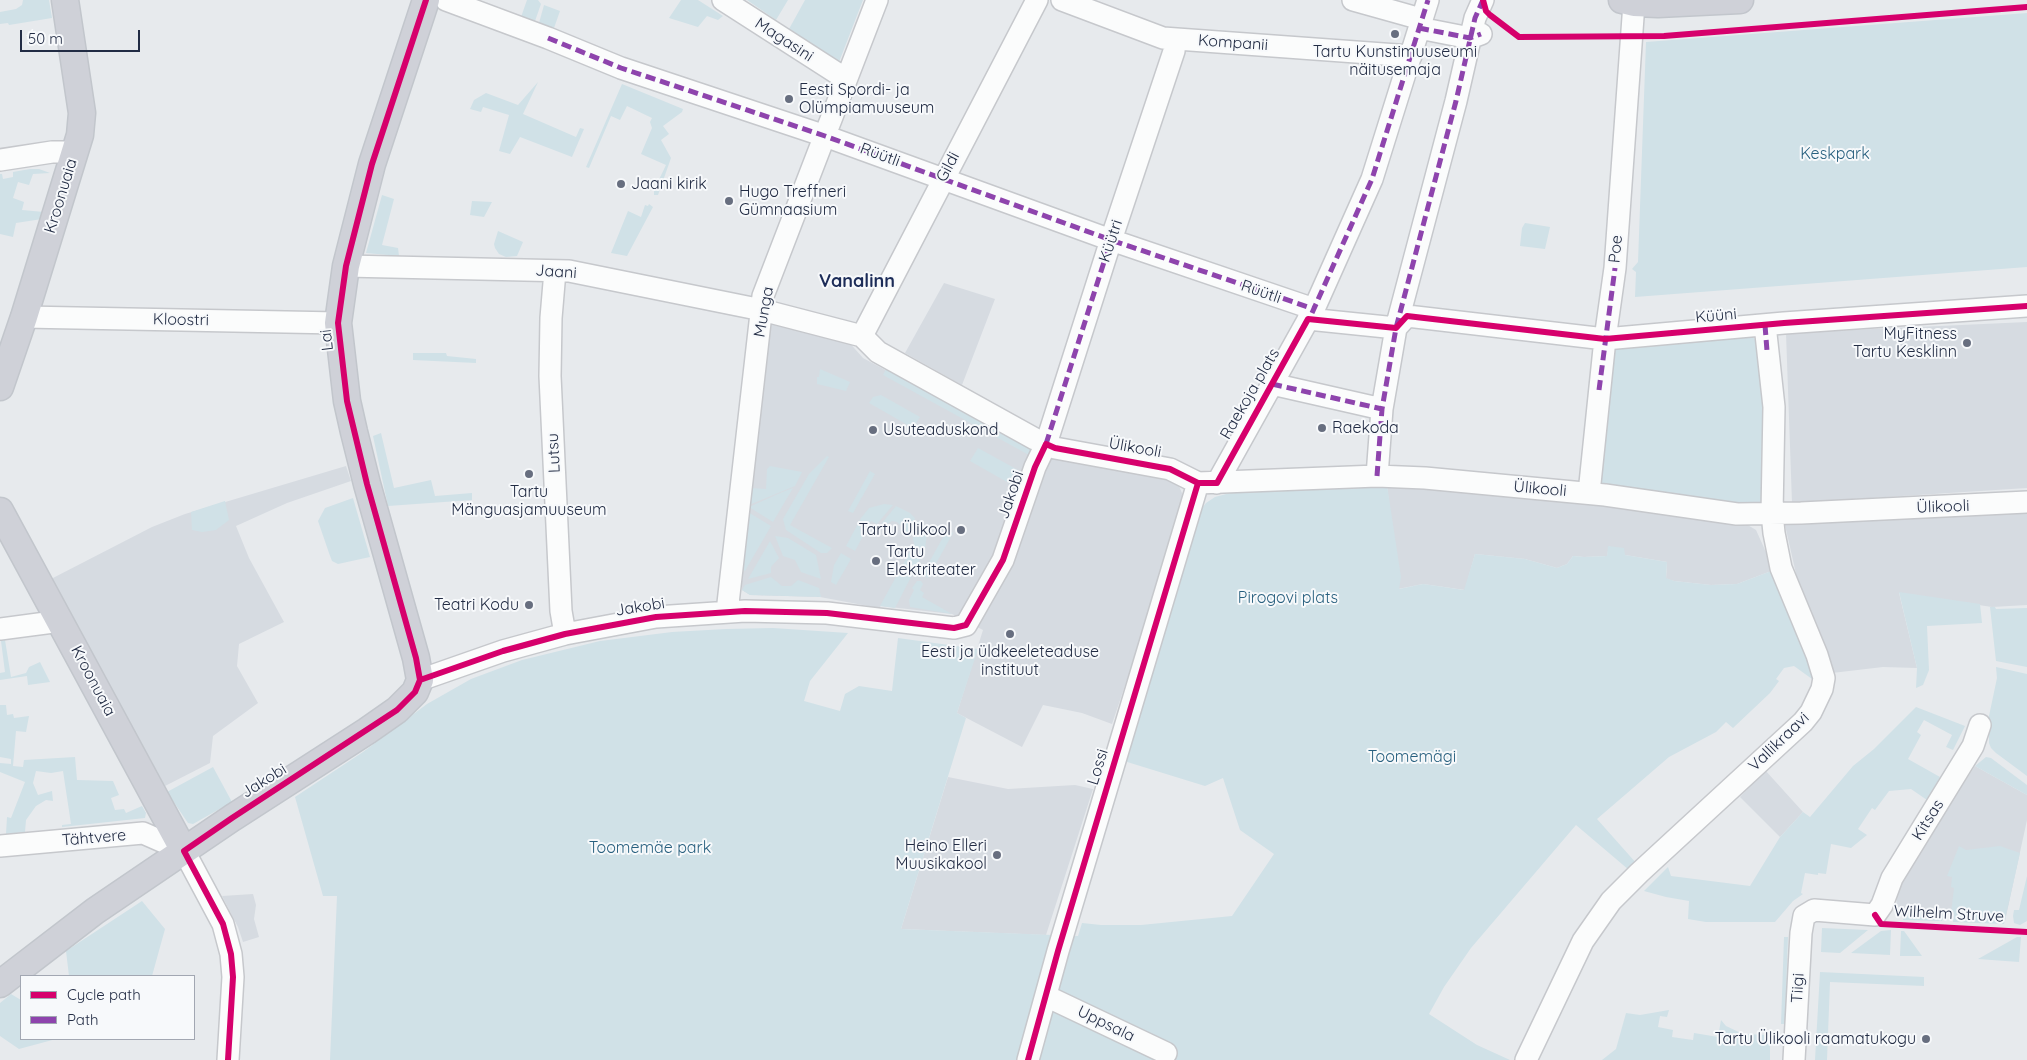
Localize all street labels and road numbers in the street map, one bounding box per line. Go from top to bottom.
street label: Magasini [751,14,817,66]
street label: Kompanii [1197,31,1269,55]
street label: Rüütli [857,139,903,171]
street label: Gildi [932,149,964,185]
street label: Kroonuaia [41,156,81,236]
street label: Küütri [1095,217,1127,265]
street label: Poe [1605,234,1627,264]
street label: Jaani [535,261,577,283]
street label: Rüütli [1238,276,1284,308]
street label: Munga [750,285,778,339]
street label: Küüni [1694,305,1738,327]
street label: Kloostri [153,310,209,330]
street label: Lai [316,328,338,352]
street label: Raekoja plats [1216,345,1284,443]
street label: Lutsu [543,433,565,473]
street label: Ülikooli [1107,434,1163,462]
street label: Jakobi [994,468,1028,522]
street label: Ülikooli [1513,477,1567,501]
street label: Ülikooli [1916,496,1970,518]
street label: Jakobi [614,594,666,620]
street label: Kroonuaia [66,643,120,719]
street label: Vallikraavi [1745,708,1813,776]
street label: Lossi [1083,747,1113,787]
street label: Jakobi [238,760,290,802]
street label: Kitsas [1908,796,1948,844]
street label: Tähtvere [61,826,127,850]
street label: Wilhelm Struve [1893,902,2005,926]
street label: Tiigi [1788,973,1808,1003]
street label: Uppsala [1074,1002,1138,1046]

